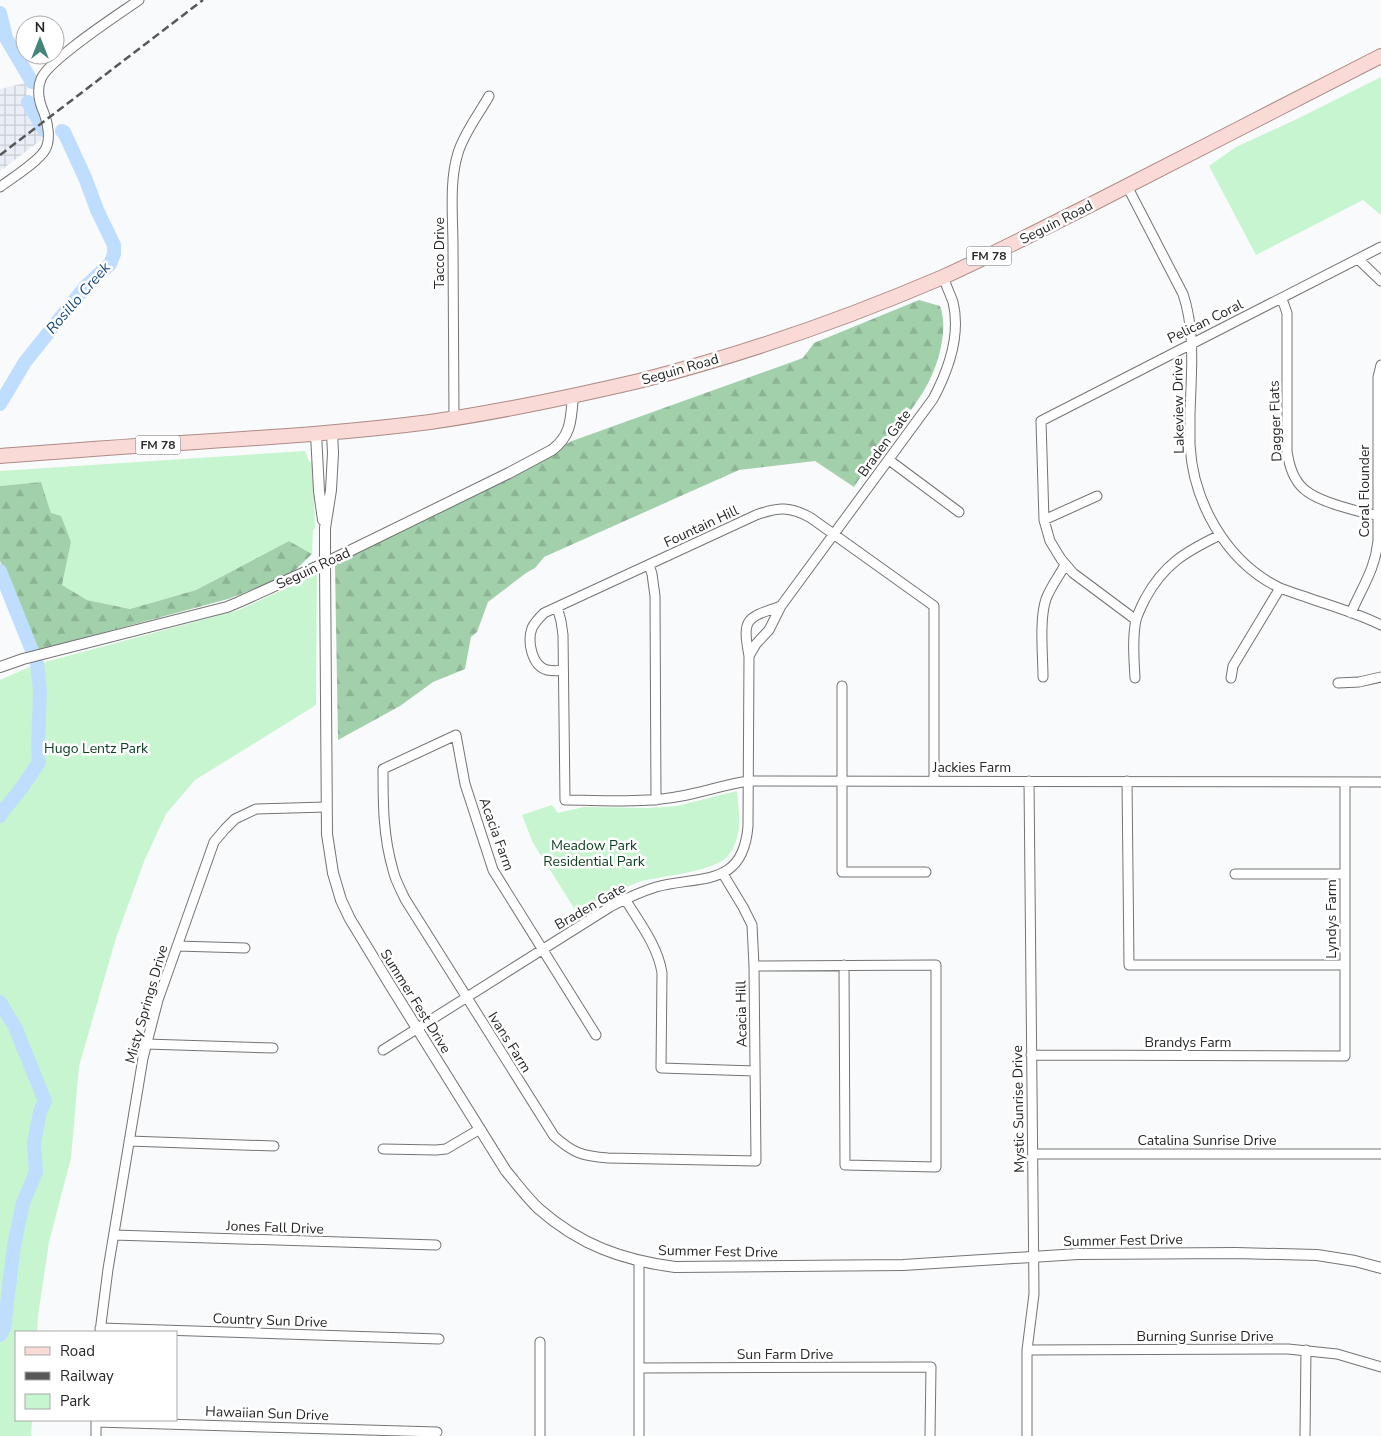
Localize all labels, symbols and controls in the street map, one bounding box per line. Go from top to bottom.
north arrow [15,15,65,65]
text: N [35,18,45,37]
street label: Seguin Road [1016,196,1096,249]
street label: Tacco Drive [430,217,449,289]
road number: FM 78 [966,247,1012,266]
water label: Rosillo Creek [41,258,115,338]
street label: Pelican Coral [1164,295,1247,348]
street label: Seguin Road [639,349,721,390]
street label: Lakeview Drive [1168,358,1189,454]
street label: Dagger Flats [1265,380,1286,462]
street label: Braden Gate [854,406,915,481]
road number: FM 78 [136,436,180,454]
street label: Coral Flounder [1355,445,1374,537]
street label: Fountain Hill [661,501,742,552]
street label: Seguin Road [273,543,353,594]
park label: Hugo Lentz Park [44,739,149,758]
street label: Jackies Farm [932,758,1011,777]
street label: Acacia Farm [475,795,519,873]
park label: Meadow Park Residential Park [543,836,646,871]
street label: Braden Gate [551,878,629,934]
street label: Lyndys Farm [1322,879,1341,959]
street label: Misty Springs Drive [120,943,172,1066]
street label: Summer Fest Drive [376,945,455,1057]
street label: Acacia Hill [731,980,752,1048]
street label: Ivans Farm [483,1008,536,1076]
street label: Brandys Farm [1144,1033,1232,1052]
street label: Mystic Sunrise Drive [1008,1045,1029,1173]
street label: Catalina Sunrise Drive [1138,1131,1276,1150]
street label: Jones Fall Drive [225,1216,324,1239]
street label: Summer Fest Drive [1063,1230,1183,1251]
street label: Summer Fest Drive [658,1241,778,1262]
street label: Country Sun Drive [212,1309,328,1332]
street label: Burning Sunrise Drive [1137,1327,1273,1346]
legend [15,1331,178,1421]
text: Road [60,1341,95,1361]
street label: Sun Farm Drive [737,1345,833,1364]
text: Railway [60,1366,114,1386]
text: Park [60,1391,90,1411]
street label: Hawaiian Sun Drive [205,1402,329,1425]

